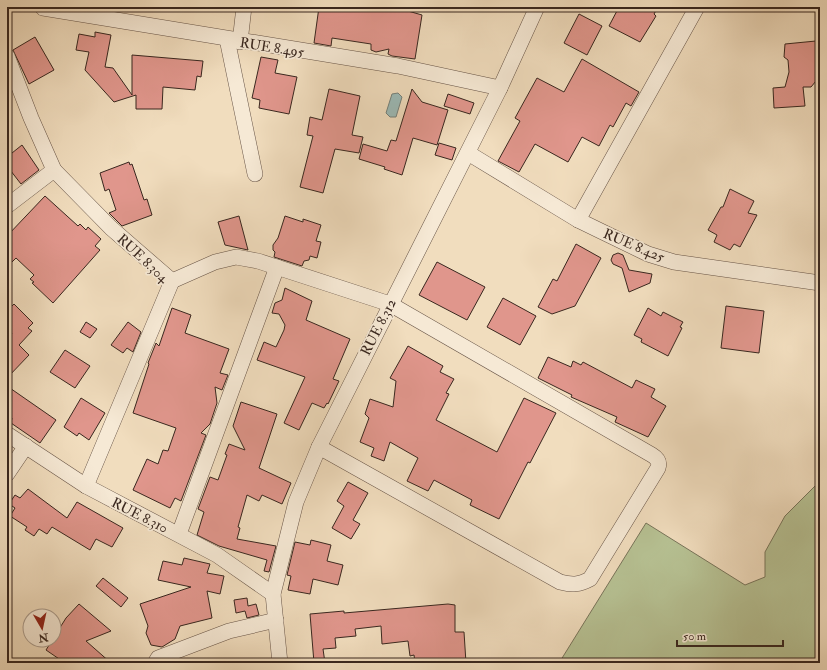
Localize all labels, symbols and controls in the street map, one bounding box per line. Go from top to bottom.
street label: RUE 8.495 [239,34,306,61]
street label: RUE 8.425 [601,225,668,266]
street label: RUE 8.304 [114,230,173,287]
street label: RUE 8.312 [357,296,400,358]
street label: RUE 8.310 [109,494,171,537]
north arrow [22,608,62,648]
scale bar [677,622,783,648]
text: 50 m [683,629,707,644]
text: N [36,630,50,645]

